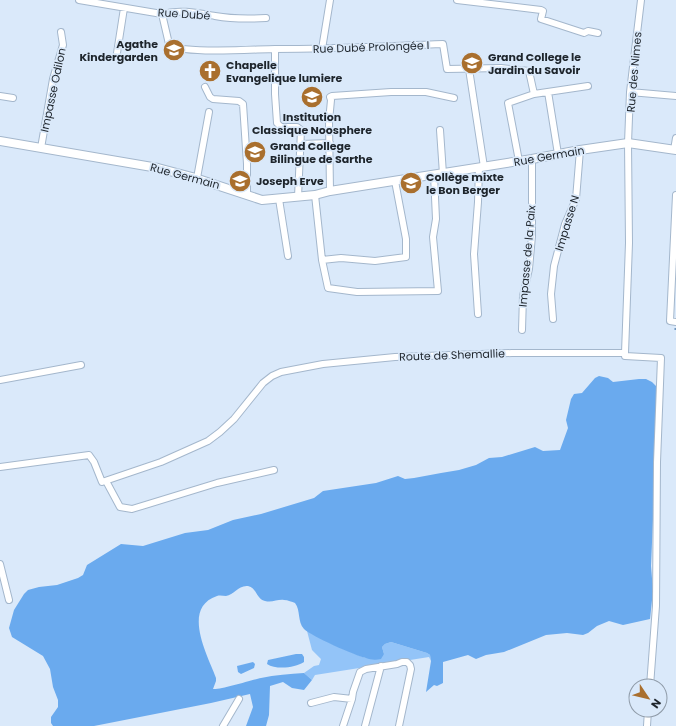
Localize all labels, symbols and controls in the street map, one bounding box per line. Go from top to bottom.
street label: Rue Dubé [157,4,211,24]
street label: Rue des Nimes [623,31,646,113]
place label: Agathe Kindergarden [79,36,158,65]
school or university icon: Agathe Kindergarden [161,37,187,63]
street label: Rue Dubé Prolongée I [312,37,430,57]
street label: Impasse Odilon [36,46,70,134]
place label: Grand College le Jardin du Savoir [488,49,581,78]
school or university icon: Grand College le Jardin du Savoir [459,50,485,76]
place label: Chapelle Evangelique lumiere [226,57,342,86]
church icon: Chapelle Evangelique lumiere [197,58,223,84]
school or university icon: Institution Classique Noosphere [299,84,325,110]
place label: Institution Classique Noosphere [252,109,372,138]
place label: Grand College Bilingue de Sarthe [270,138,373,167]
school or university icon: Grand College Bilingue de Sarthe [242,139,268,165]
street label: Rue Germain [512,142,586,170]
street label: Rue Germain [148,159,222,193]
school or university icon: Joseph Erve [227,168,253,194]
place label: Collège mixte le Bon Berger [426,169,504,198]
school or university icon: Collège mixte le Bon Berger [398,170,424,196]
place label: Joseph Erve [256,173,324,189]
street label: Impasse N [551,193,583,253]
street label: Impasse de la Paix [515,204,539,308]
street label: Route de Shemallie [399,345,505,365]
north arrow [628,678,668,718]
text: N [647,696,665,712]

